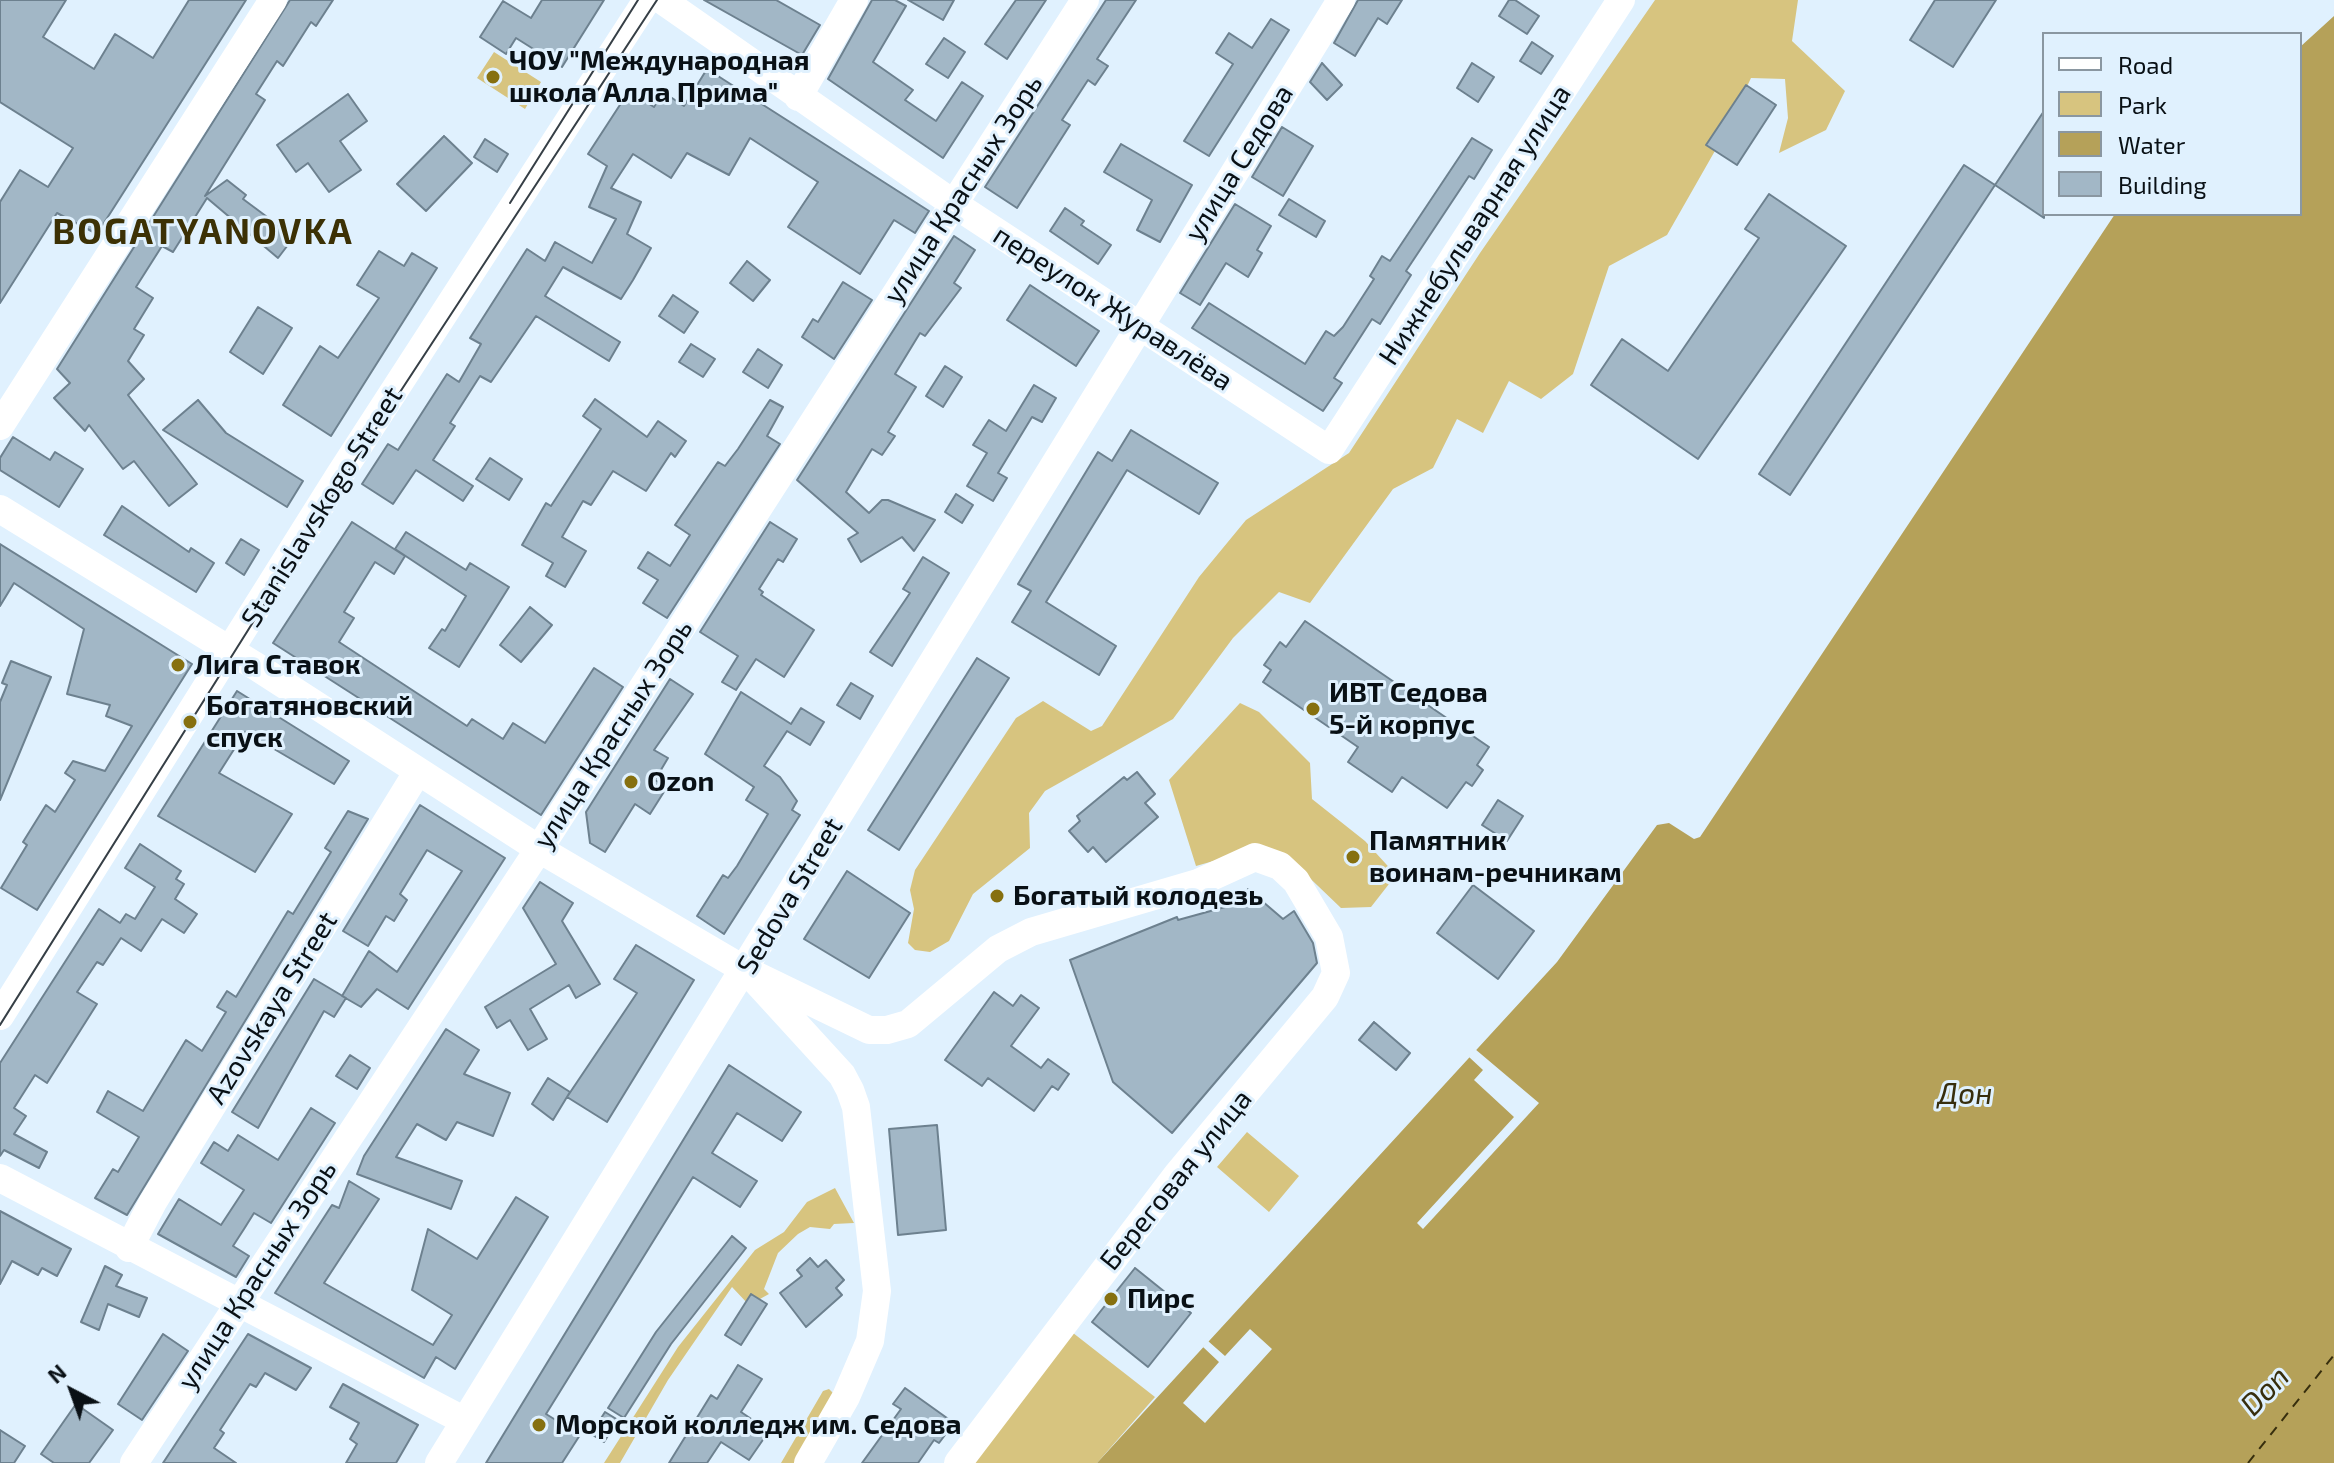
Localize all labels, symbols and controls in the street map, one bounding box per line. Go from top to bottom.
legend [2042,32,2302,216]
place label: ЧОУ "Международная школа Алла Прима" [509,44,810,110]
text: Road [2118,50,2173,79]
marker: ЧОУ "Международная школа Алла Прима" [484,68,502,86]
street label: улица Красных Зорь [876,68,1050,310]
street label: улица Седова [1177,78,1301,248]
street label: Нижнебульварная улица [1372,79,1578,371]
text: Park [2118,90,2167,119]
text: Water [2118,130,2185,159]
text: Building [2118,170,2207,199]
district label: BOGATYANOVKA [52,210,354,254]
street label: переулок Журавлёва [987,218,1239,398]
street label: Stanislavskogo Street [234,381,410,633]
street label: улица Красных Зорь [526,613,700,855]
place label: Лига Ставок [194,648,361,682]
marker: Лига Ставок [169,656,187,674]
place label: ИВТ Седова 5-й корпус [1329,676,1488,742]
place label: Богатяновский спуск [206,689,413,755]
marker: ИВТ Седова 5-й корпус [1304,700,1322,718]
marker: Богатяновский спуск [181,713,199,731]
place label: Ozon [647,765,714,799]
marker: Ozon [622,773,640,791]
street label: Sedova Street [730,812,850,980]
place label: Памятник воинам-речникам [1369,824,1622,890]
marker: Памятник воинам-речникам [1344,848,1362,866]
place label: Богатый колодезь [1013,879,1263,913]
marker: Богатый колодезь [988,887,1006,905]
street label: Azovskaya Street [199,906,345,1110]
water label: Дон [1937,1076,1993,1112]
street label: Береговая улица [1093,1083,1259,1277]
street label: улица Красных Зорь [170,1154,344,1396]
place label: Пирс [1127,1282,1195,1316]
marker: Пирс [1102,1290,1120,1308]
north arrow [32,1351,112,1431]
text: N [42,1358,71,1388]
water label: Don [2233,1359,2297,1423]
place label: Морской колледж им. Седова [555,1408,962,1442]
marker: Морской колледж им. Седова [530,1416,548,1434]

